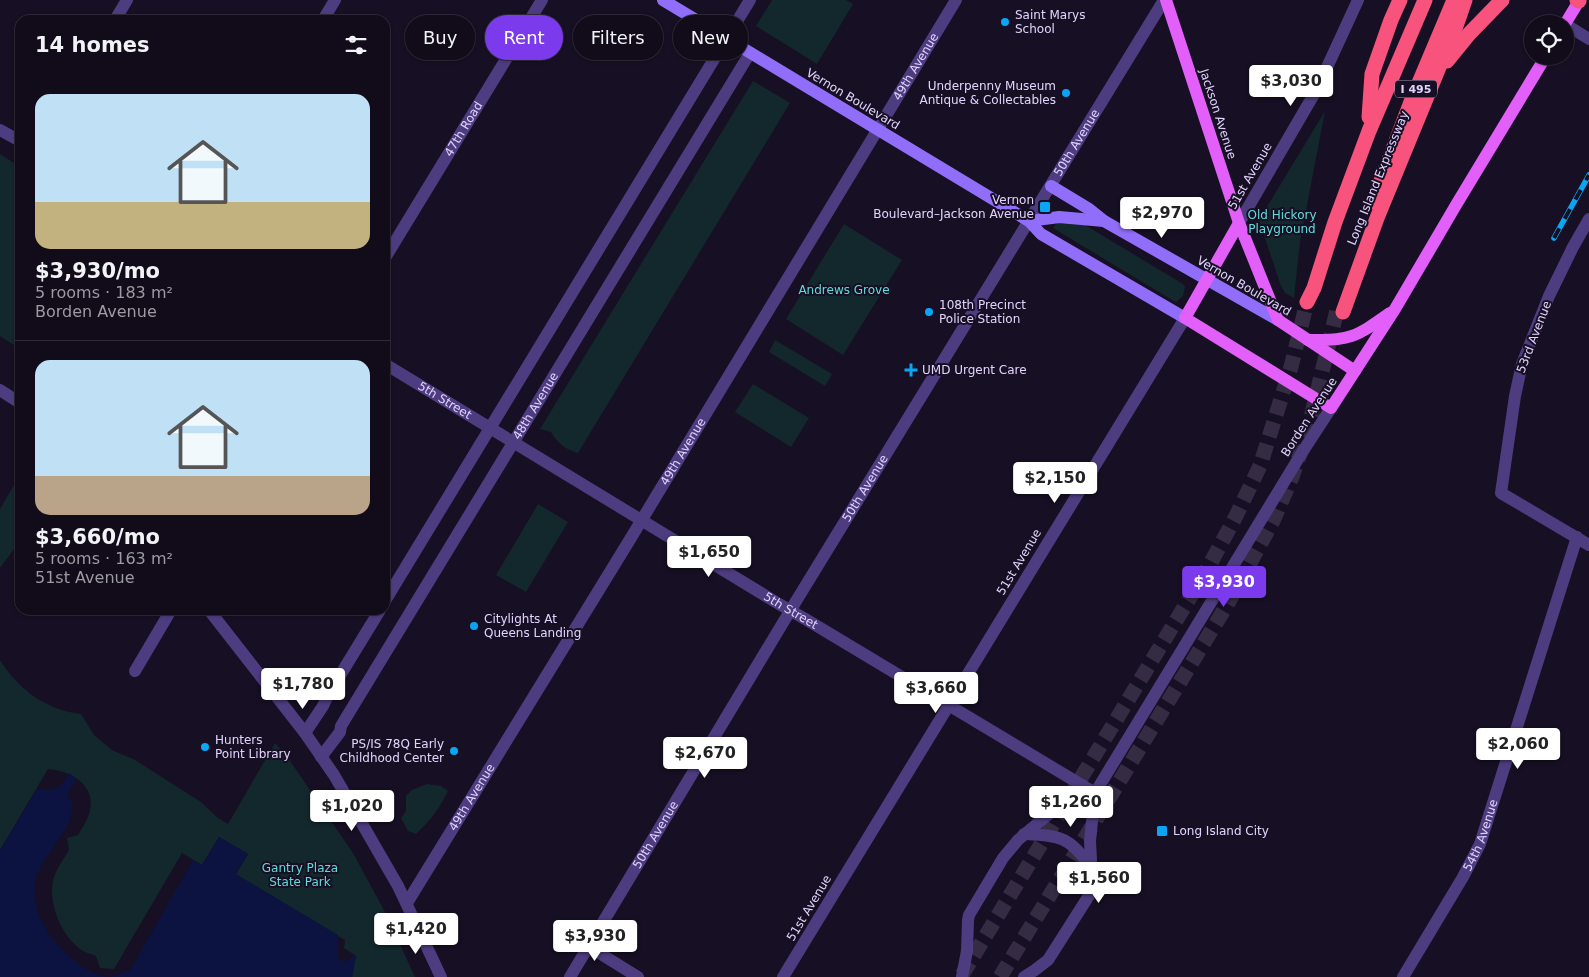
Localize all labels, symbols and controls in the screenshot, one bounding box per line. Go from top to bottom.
place label: Saint Marys School [1015,8,1085,36]
chip: Buy [405,15,475,60]
chip: Rent [485,15,563,60]
chip: Filters [573,15,663,60]
chip: New [673,15,748,60]
map controls [1524,15,1574,65]
button: locate [1524,15,1574,65]
marker: Saint Marys School [999,16,1011,28]
street label: 49th Avenue [890,30,941,103]
icon: filters [342,31,370,59]
text: 14 homes [35,33,150,57]
pin: $3,030 [1250,64,1332,107]
street label: Vernon Boulevard [804,66,902,132]
street label: Jackson Avenue [1197,66,1239,161]
text: $3,030 [1260,71,1322,90]
place label: Underpenny Museum Antique & Collectables [920,79,1056,107]
road number: I 495 [1395,80,1437,98]
marker: Underpenny Museum Antique & Collectables [1060,87,1072,99]
street label: 47th Road [442,99,485,159]
street label: 50th Avenue [1051,107,1102,179]
street label: Long Island Expressway [1345,109,1411,247]
icon: home [158,127,248,217]
street label: 51st Avenue [1225,140,1275,212]
place label: Vernon Boulevard–Jackson Avenue [873,193,1034,221]
pin: $2,970 [1121,196,1203,239]
marker: Vernon Boulevard–Jackson Avenue [1038,200,1052,214]
text: $2,970 [1131,203,1193,222]
park label: Old Hickory Playground [1247,208,1317,236]
street label: Vernon Boulevard [1194,253,1294,319]
text: $3,930/mo [35,259,160,283]
text: 5 rooms · 183 m² [35,283,173,302]
park label: Andrews Grove [798,283,890,297]
place label: 108th Precinct Police Station [939,298,1026,326]
street label: 53rd Avenue [1514,299,1554,375]
text: Borden Avenue [35,302,157,321]
marker: 108th Precinct Police Station [923,306,935,318]
marker: UMD Urgent Care [904,363,918,377]
place label: UMD Urgent Care [922,363,1027,377]
street label: 48th Avenue [510,370,561,442]
street label: Borden Avenue [1278,375,1340,459]
street label: 5th Street [415,379,474,422]
icon: home [158,392,248,482]
street label: 49th Avenue [657,416,709,488]
street label: 50th Avenue [839,452,891,524]
pin: $2,150 [1014,462,1096,504]
text: $2,150 [1024,468,1086,487]
text: $3,660/mo [35,525,160,549]
street label: 51st Avenue [994,526,1044,598]
pin: $1,650 [668,536,750,578]
text: $1,650 [678,542,740,561]
text: 5 rooms · 163 m² [35,549,173,568]
pin: $3,930 [1183,566,1265,608]
text: 51st Avenue [35,568,135,587]
text: $3,930 [1193,572,1255,591]
street label: 5th Street [761,589,821,632]
place label: Citylights At Queens Landing [484,612,581,640]
marker: Citylights At Queens Landing [468,620,480,632]
pin: $1,780 [262,668,344,710]
pin: $3,660 [895,672,977,714]
text: $1,780 [272,674,334,693]
text: $3,660 [905,678,967,697]
pin: $2,060 [1477,728,1559,770]
place label: Hunters Point Library [215,733,291,761]
text: $2,060 [1487,734,1549,753]
pin: $2,670 [664,736,746,779]
place label: PS/IS 78Q Early Childhood Center [340,737,444,765]
marker: Hunters Point Library [199,741,211,753]
text: $2,670 [674,743,736,762]
marker: PS/IS 78Q Early Childhood Center [448,745,460,757]
street label: 49th Avenue [446,761,498,833]
pin: $1,260 [1030,786,1112,828]
pin: $1,020 [311,790,393,832]
text: $1,260 [1040,792,1102,811]
text: $1,020 [321,796,383,815]
street label: 54th Avenue [1460,798,1501,874]
street label: 50th Avenue [630,799,681,871]
marker: Long Island City [1155,824,1169,838]
place label: Long Island City [1173,824,1269,838]
park label: Gantry Plaza State Park [262,861,338,889]
pin: $1,560 [1058,862,1140,904]
text: $1,560 [1068,868,1130,887]
street label: 51st Avenue [784,872,834,944]
pin: $1,420 [375,912,457,955]
text: $1,420 [385,919,447,938]
pin: $3,930 [554,920,636,962]
text: $3,930 [564,926,626,945]

